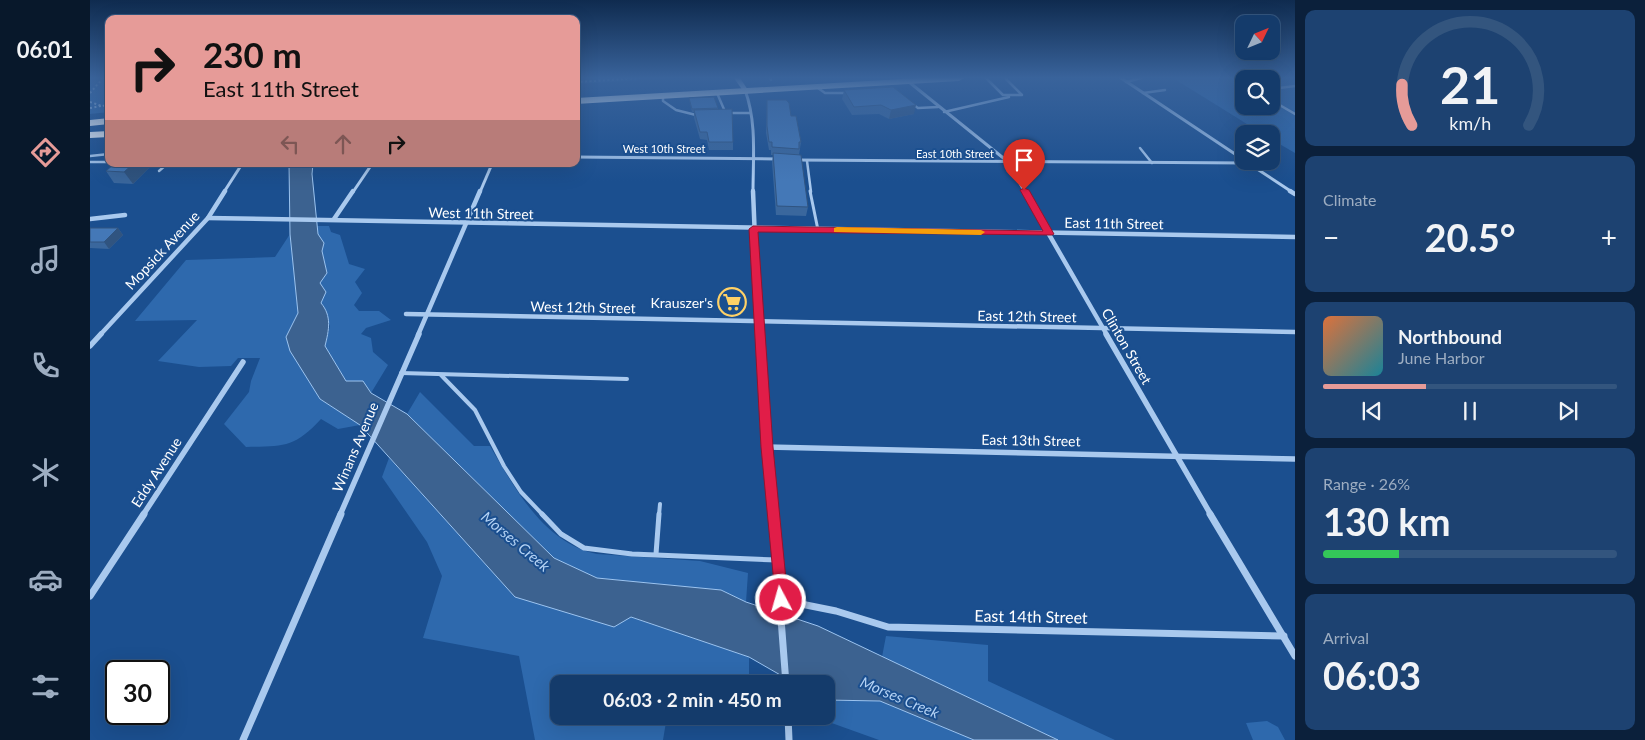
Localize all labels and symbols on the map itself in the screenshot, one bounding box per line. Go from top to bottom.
north arrow [1235,15,1280,60]
pin [1003,139,1045,190]
street label: West 10th Street [623,142,705,155]
street label: East 10th Street [916,147,994,160]
street label: West 11th Street [428,204,534,222]
street label: Mopsick Avenue [121,207,203,293]
street label: East 11th Street [1064,214,1164,232]
supermarket icon: Krauszer's [717,287,747,317]
place label: Krauszer's [650,294,713,311]
street label: West 12th Street [530,298,636,316]
street label: Clinton Street [1098,305,1156,387]
street label: East 12th Street [977,307,1077,325]
street label: Winans Avenue [328,400,382,494]
street label: East 13th Street [981,431,1081,449]
street label: Eddy Avenue [127,434,185,510]
water label: Morses Creek [478,507,555,575]
position arrow [754,573,806,625]
street label: East 14th Street [974,606,1088,626]
speed limit sign: 30 [105,660,170,725]
water label: Morses Creek [858,672,943,722]

